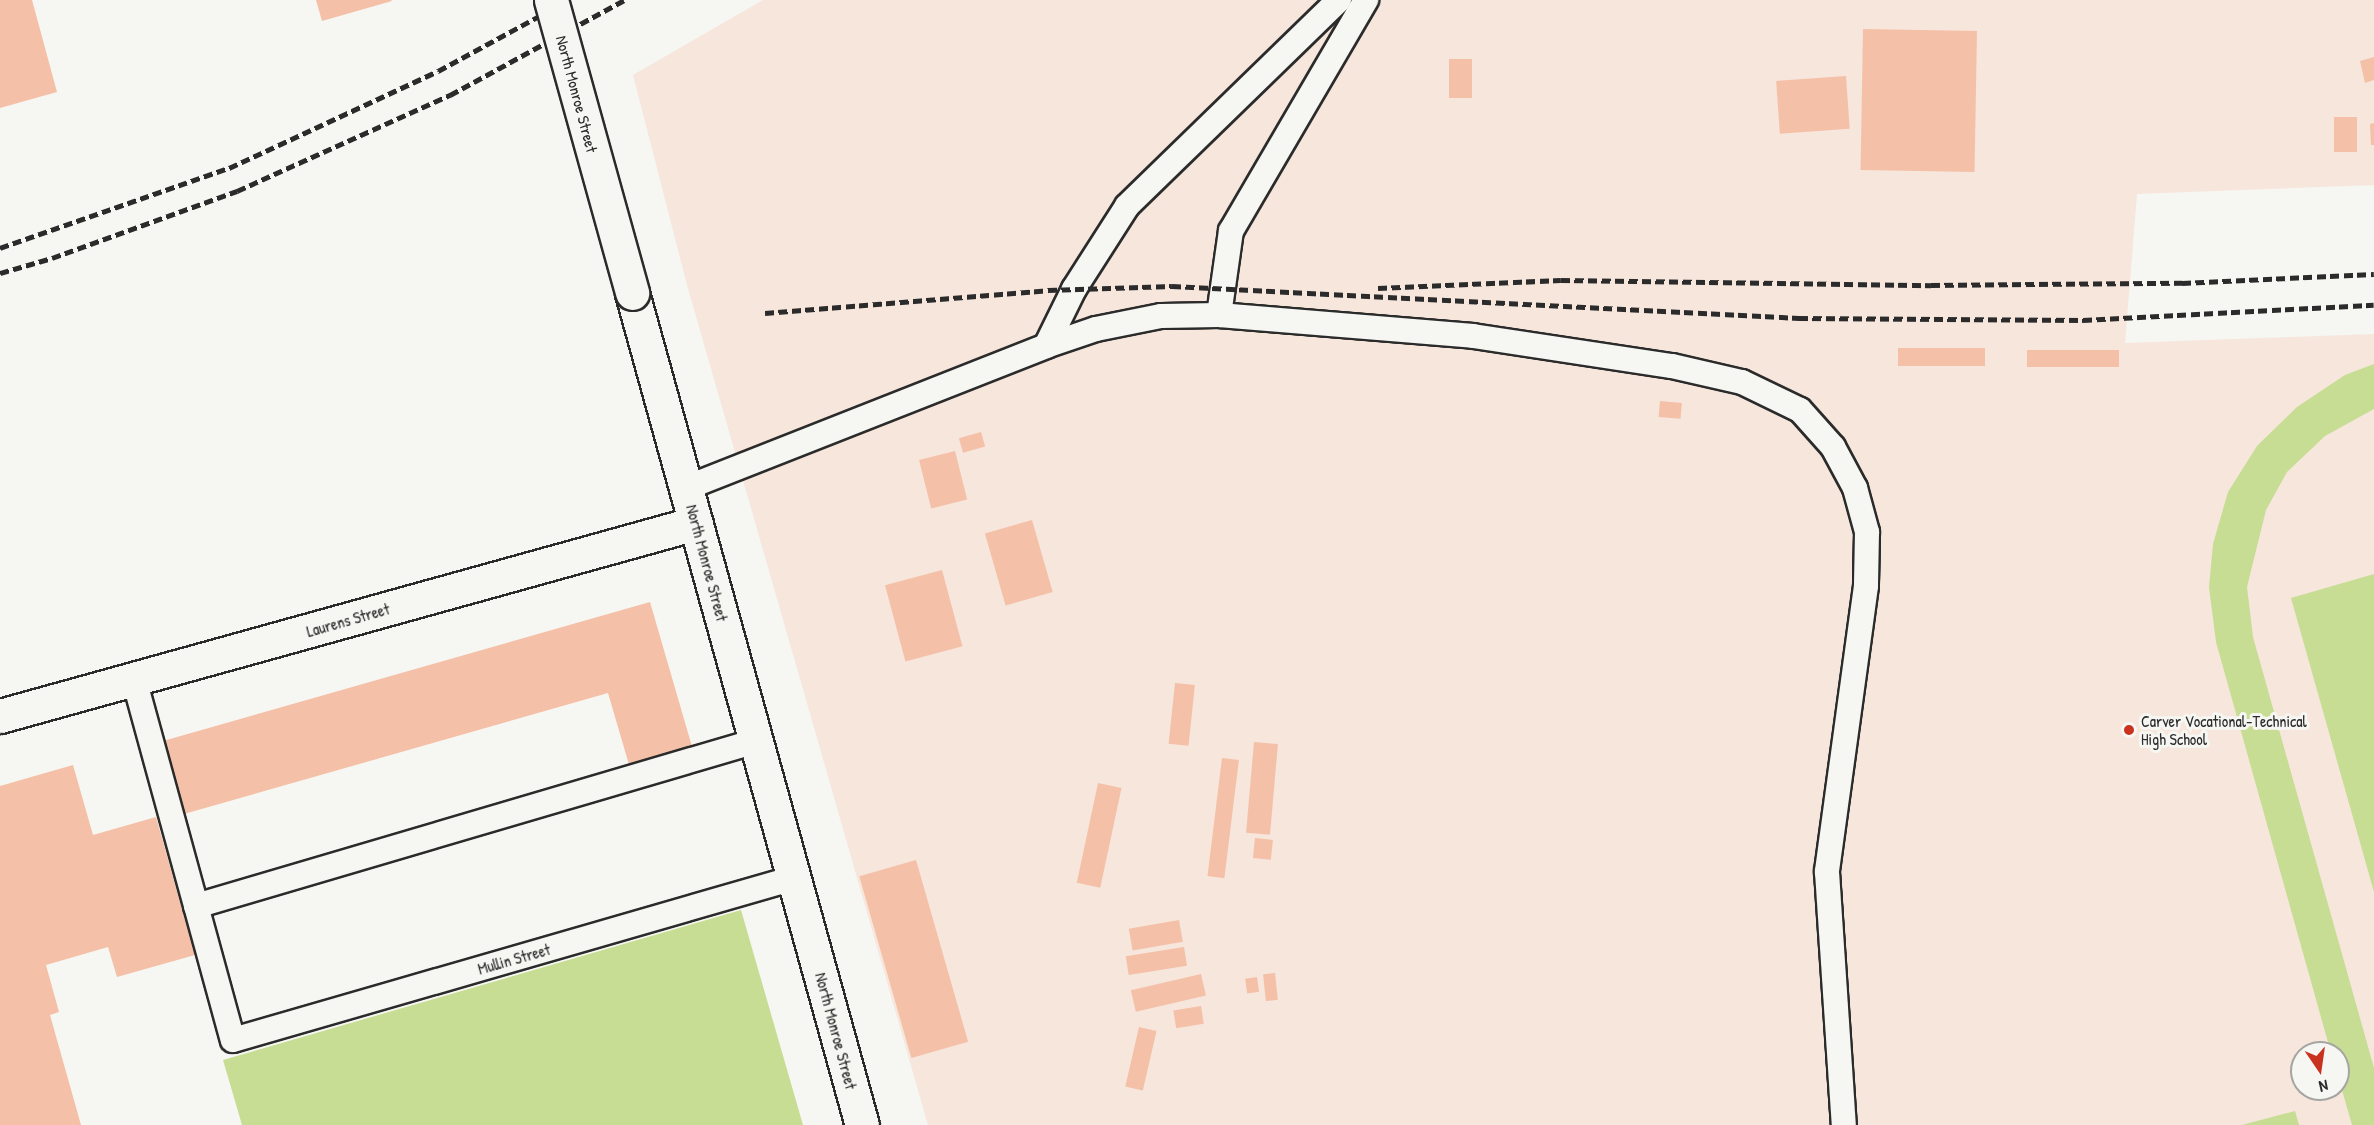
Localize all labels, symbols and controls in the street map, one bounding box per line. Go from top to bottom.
street label: North Monroe Street [552,33,602,155]
street label: North Monroe Street [682,502,732,624]
street label: Laurens Street [304,599,392,641]
place label: Carver Vocational-Technical High School [2141,711,2307,749]
marker: Carver Vocational-Technical High School [2122,723,2136,737]
street label: Mullin Street [476,939,552,979]
street label: North Monroe Street [811,970,861,1092]
north arrow [2290,1041,2350,1101]
text: N [2317,1075,2330,1098]

